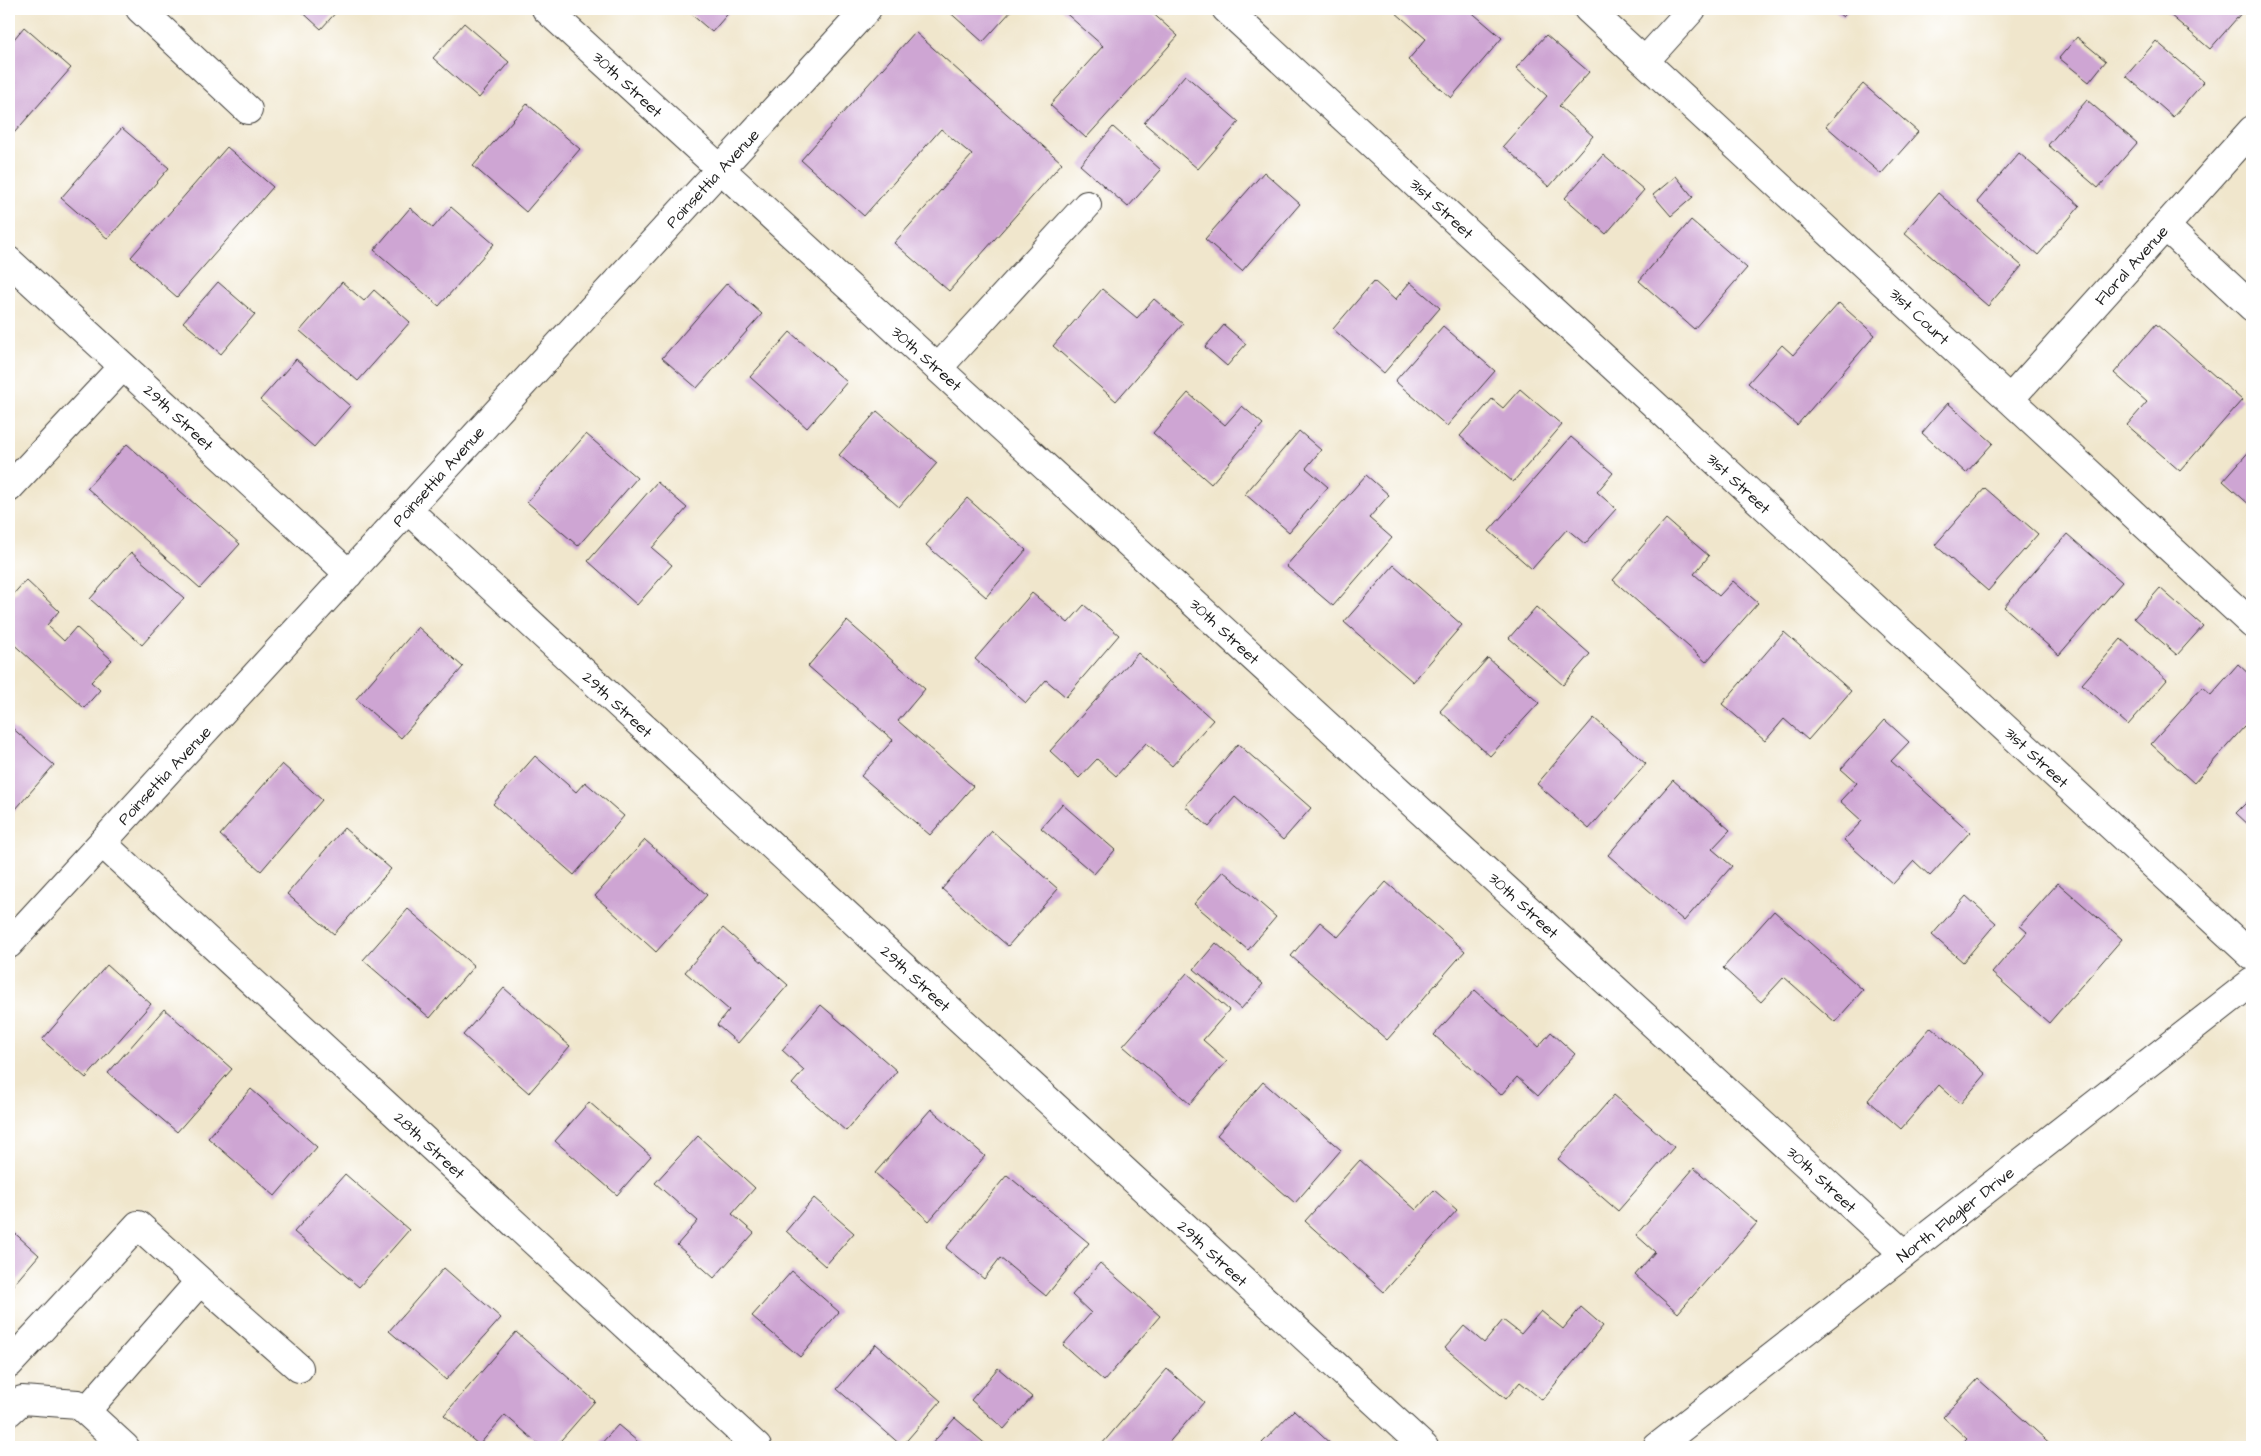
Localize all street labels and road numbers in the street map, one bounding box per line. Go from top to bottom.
street label: 30th Street [587,47,668,123]
street label: Poinsettia Avenue [661,124,765,233]
street label: 31st Street [1404,173,1479,245]
street label: Floral Avenue [2090,221,2174,310]
street label: 31st Court [1884,283,1955,351]
street label: 30th Street [886,321,967,397]
street label: 29th Street [138,380,219,456]
street label: Poinsettia Avenue [388,421,490,532]
street label: 31st Street [1701,448,1776,520]
street label: 30th Street [1184,594,1265,670]
street label: 29th Street [577,667,658,743]
street label: Poinsettia Avenue [113,721,217,830]
street label: 31st Street [1999,722,2074,794]
street label: 30th Street [1483,868,1564,944]
street label: 29th Street [875,941,956,1017]
street label: 28th Street [389,1107,470,1185]
street label: 30th Street [1781,1142,1862,1218]
street label: North Flagler Drive [1892,1162,2020,1268]
street label: 29th Street [1172,1216,1253,1292]

